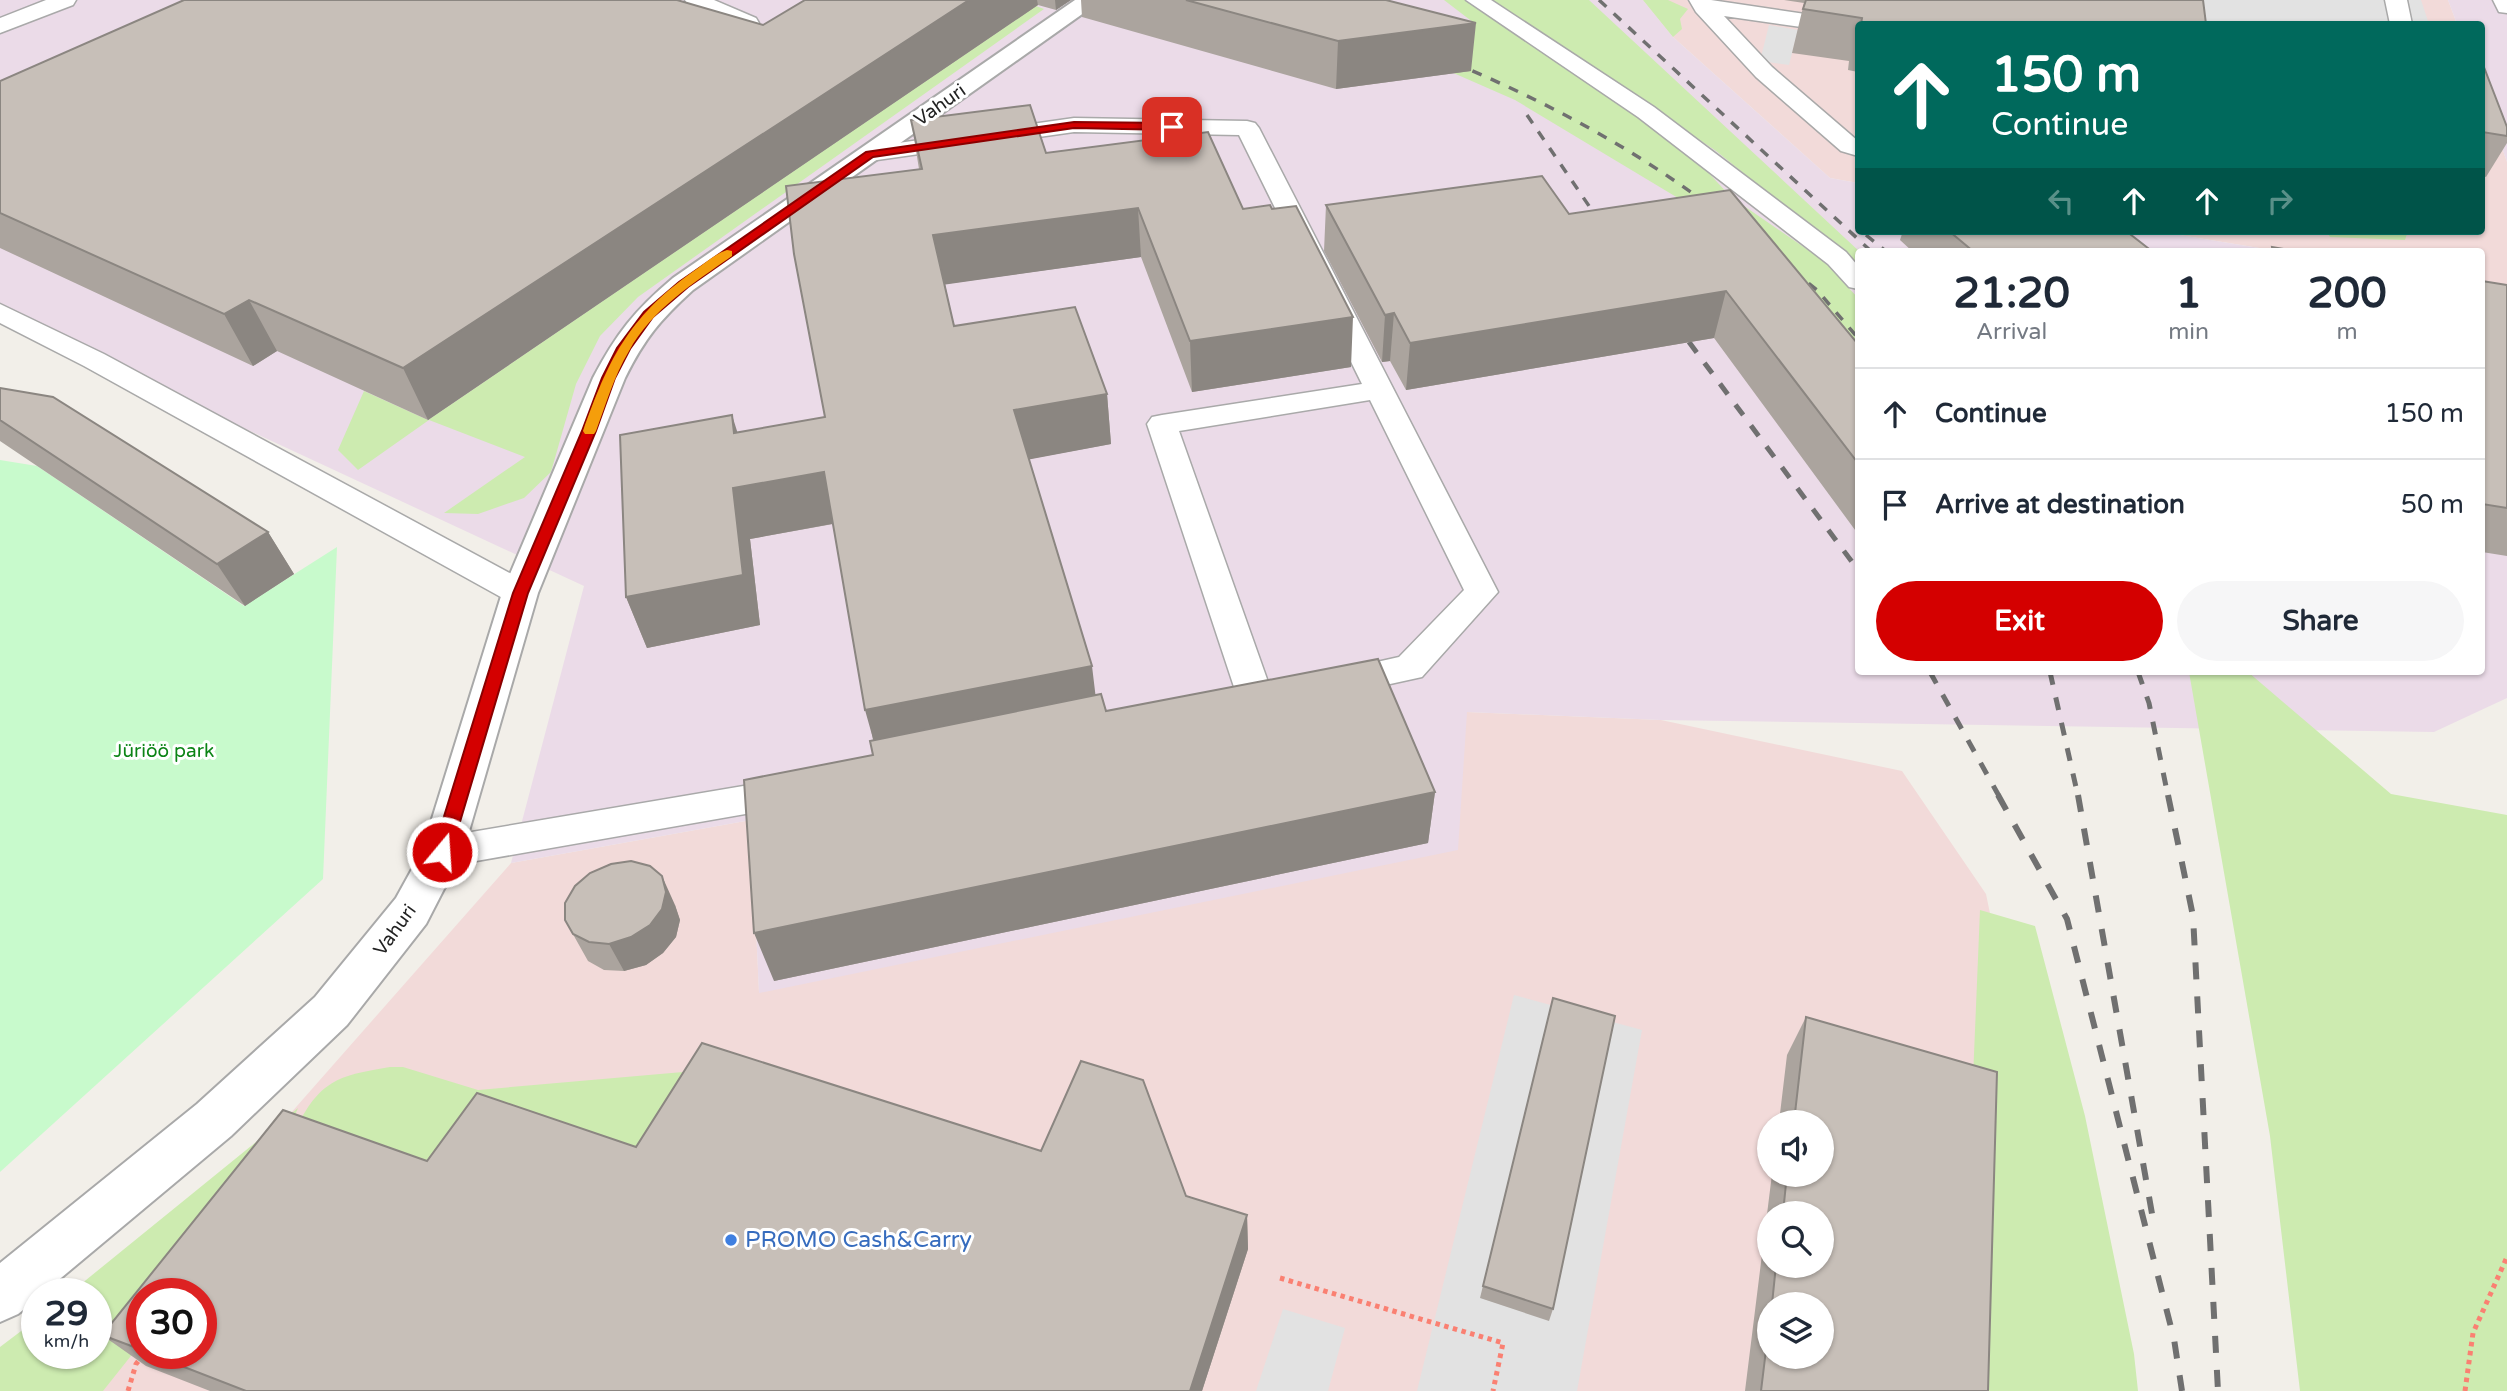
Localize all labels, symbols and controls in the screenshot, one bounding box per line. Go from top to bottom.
text: 150 m [1991,46,2141,105]
icon: ahead [1876,49,1967,140]
street label: Vahuri [910,79,970,131]
pin [1142,97,1202,157]
text: Continue [1991,106,2128,144]
icon: arrive [1153,108,1191,146]
icon: left [2042,182,2080,220]
icon: ahead [2115,182,2153,220]
icon: ahead [2188,182,2226,220]
icon: right [2261,182,2299,220]
text: 21:20 [1953,268,2070,319]
text: 1 [2175,268,2202,319]
text: 200 [2307,268,2387,319]
text: Arrival [1976,318,2047,346]
text: min [2168,318,2209,346]
text: m [2336,318,2358,346]
icon: ahead [1876,395,1914,433]
text: Continue [1935,398,2047,429]
text: 150 m [2384,398,2464,429]
icon: arrive [1876,486,1914,524]
text: Arrive at destination [1935,489,2185,520]
text: 50 m [2401,489,2464,520]
button: Exit [1876,581,2163,661]
button: Share [2177,581,2464,661]
park label: Jüriöö park [114,740,214,762]
position arrow [405,815,479,889]
street label: Vahuri [369,900,421,960]
map controls [1757,1110,1834,1369]
button: sound [1757,1110,1834,1187]
button: search [1757,1201,1834,1278]
place label: PROMO Cash&Carry [745,1226,972,1254]
marker: PROMO Cash&Carry [723,1232,739,1248]
speed limit sign: 30 [126,1278,217,1369]
button: layers [1757,1292,1834,1369]
text: 29 [45,1293,88,1335]
text: km/h [44,1330,89,1352]

